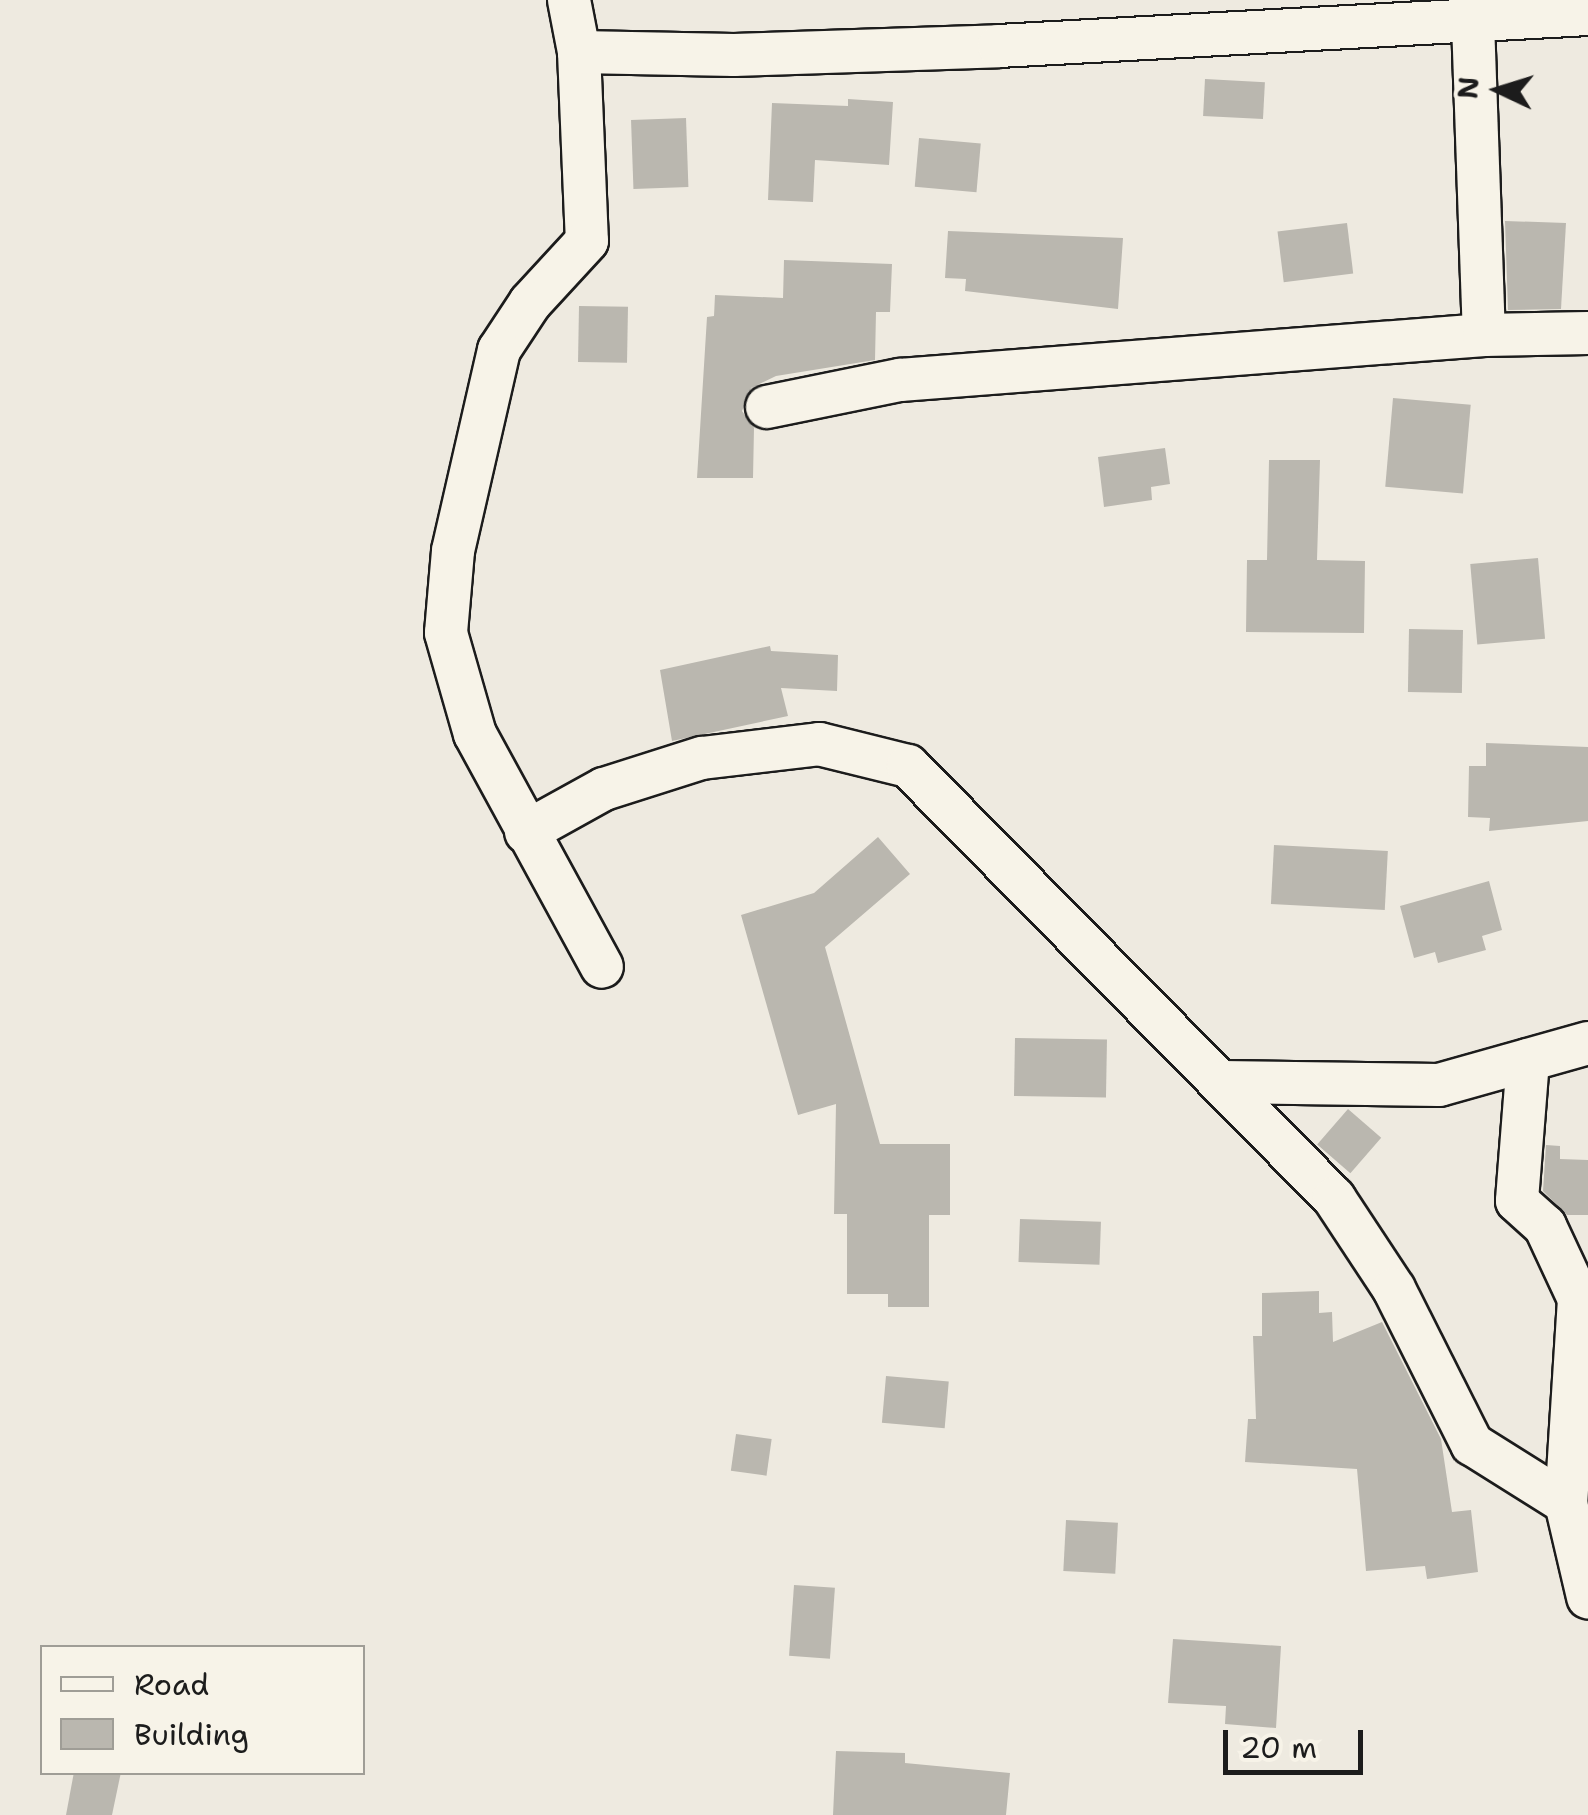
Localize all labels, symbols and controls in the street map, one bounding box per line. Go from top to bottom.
north arrow [1448,40,1548,140]
text: N [1448,76,1488,100]
legend [40,1645,365,1775]
text: Road [134,1664,209,1705]
scale bar [1228,1710,1368,1772]
text: Building [134,1714,249,1755]
text: 20 m [1240,1727,1317,1768]

